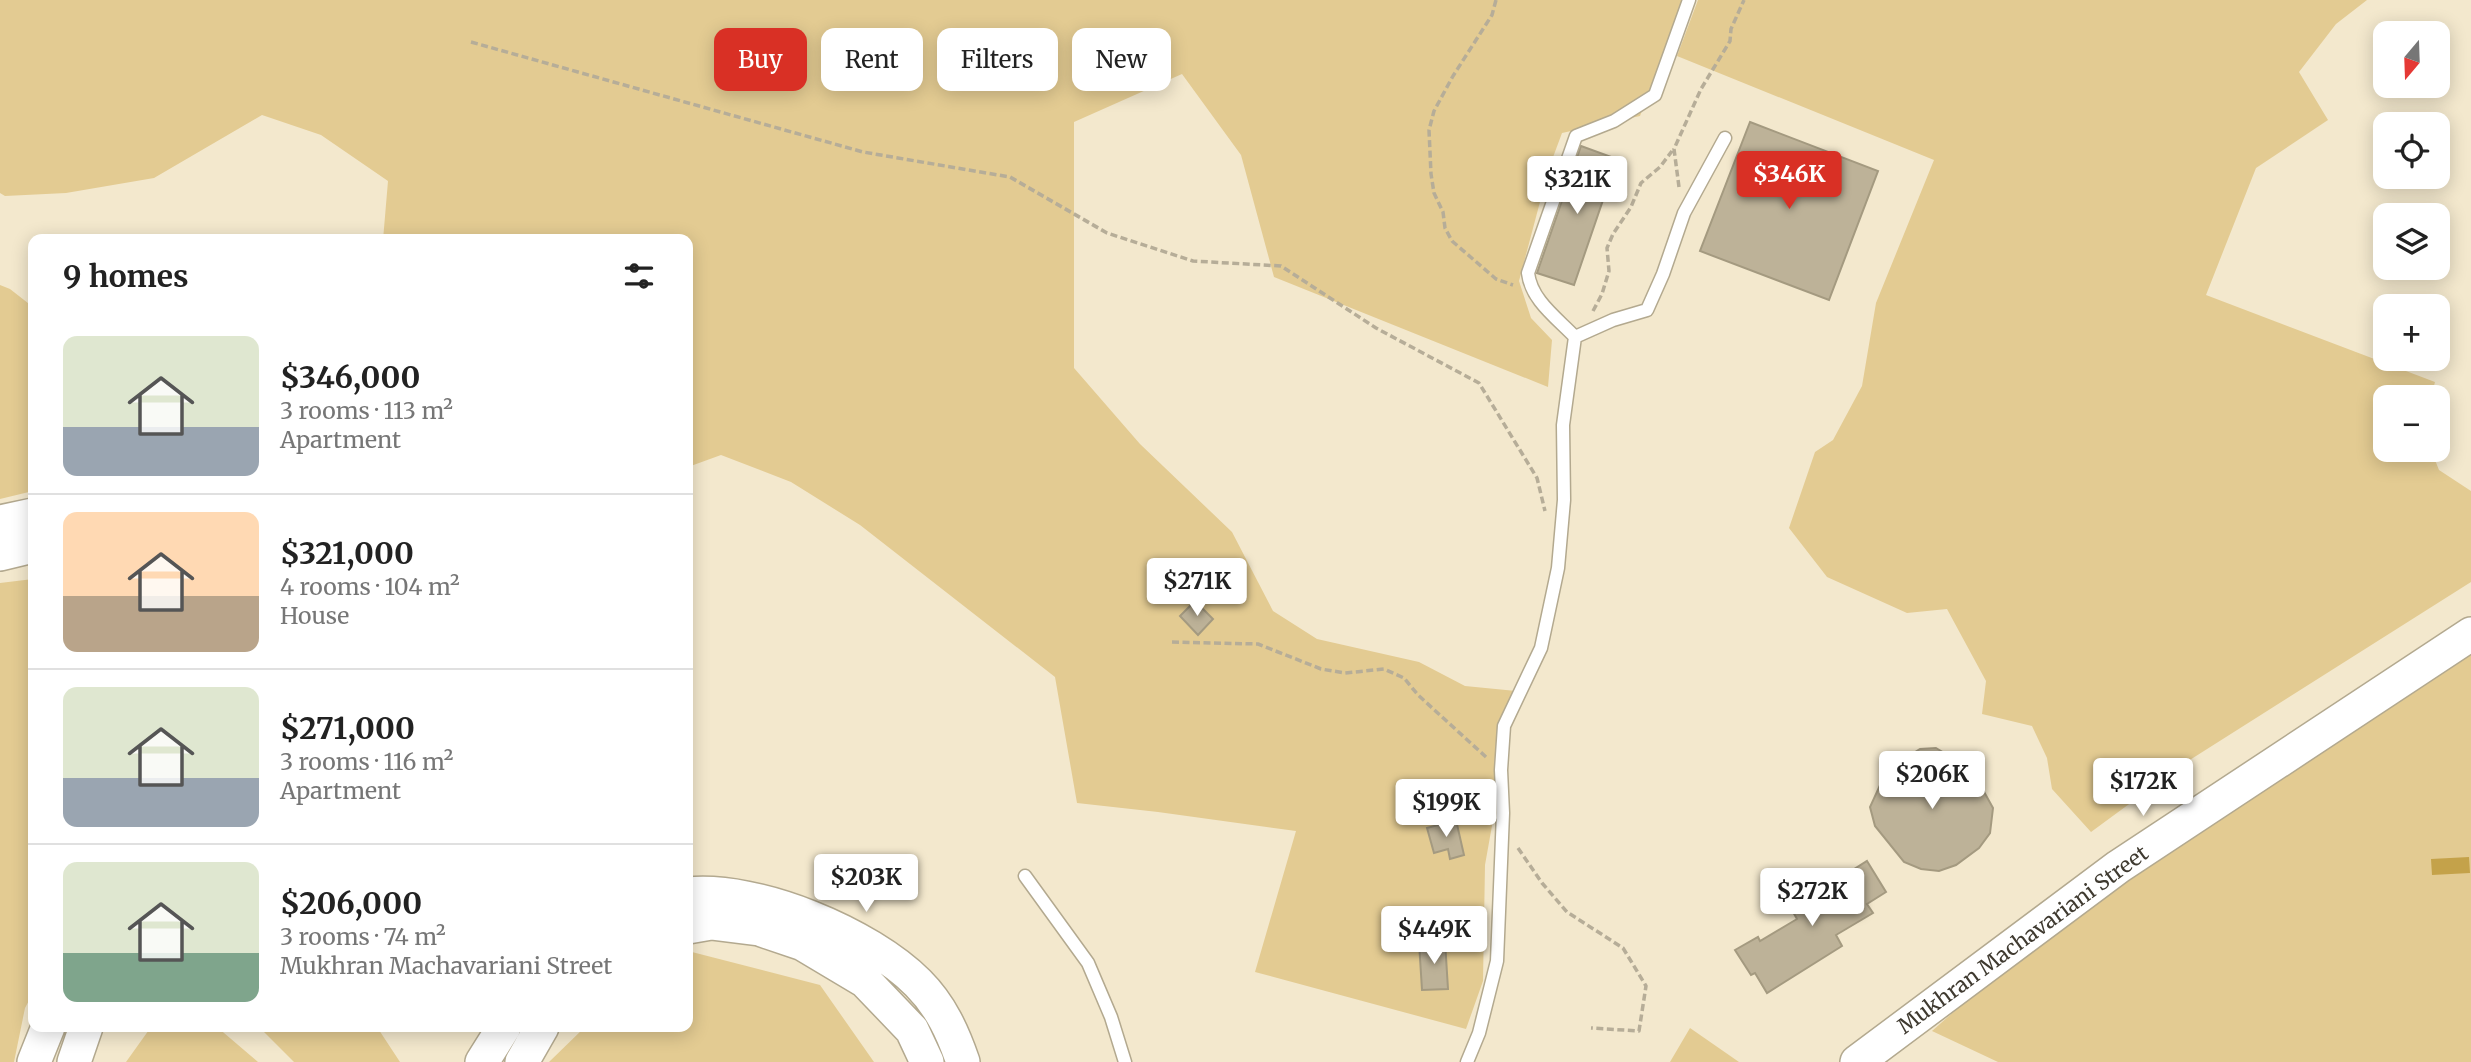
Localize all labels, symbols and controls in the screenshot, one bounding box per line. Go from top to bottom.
north arrow [2373,21,2450,98]
map controls [2373,21,2450,462]
chip: Buy [714,28,807,91]
chip: Rent [821,28,923,91]
chip: Filters [937,28,1058,91]
chip: New [1072,28,1171,91]
button: locate [2373,112,2450,189]
pin: $346K [1740,152,1838,211]
pin: $321K [1528,156,1626,216]
text: $346K [1753,159,1825,188]
text: $321K [1543,164,1611,193]
button: layers [2373,203,2450,280]
text: 9 homes [63,257,189,295]
icon: filters [620,257,658,295]
button: + [2373,294,2450,371]
text: $346,000 [280,358,420,396]
icon: home [119,364,203,448]
button: − [2373,385,2450,462]
text: 3 rooms · 113 m² [280,396,453,425]
text: Apartment [280,425,401,454]
text: $321,000 [280,534,414,572]
icon: home [119,540,203,624]
pin: $271K [1148,558,1246,618]
text: $271K [1163,566,1231,595]
text: 4 rooms · 104 m² [280,572,460,601]
text: House [280,601,349,630]
text: $271,000 [280,709,415,747]
icon: home [119,715,203,799]
text: 3 rooms · 116 m² [280,747,454,776]
pin: $206K [1883,752,1981,811]
pin: $172K [2094,758,2192,818]
text: $206K [1895,759,1969,788]
text: $172K [2109,766,2177,795]
text: Apartment [280,776,401,805]
pin: $199K [1397,780,1495,839]
text: $199K [1412,787,1480,816]
street label: Mukhran Machavariani Street [1892,840,2153,1040]
pin: $203K [817,855,915,914]
text: $203K [830,862,902,891]
pin: $272K [1763,869,1861,928]
text: $272K [1776,876,1848,905]
text: $206,000 [280,884,422,922]
icon: home [119,890,203,974]
pin: $449K [1385,906,1483,966]
text: $449K [1397,914,1471,943]
text: 3 rooms · 74 m² [280,922,446,951]
text: Mukhran Machavariani Street [280,951,612,980]

